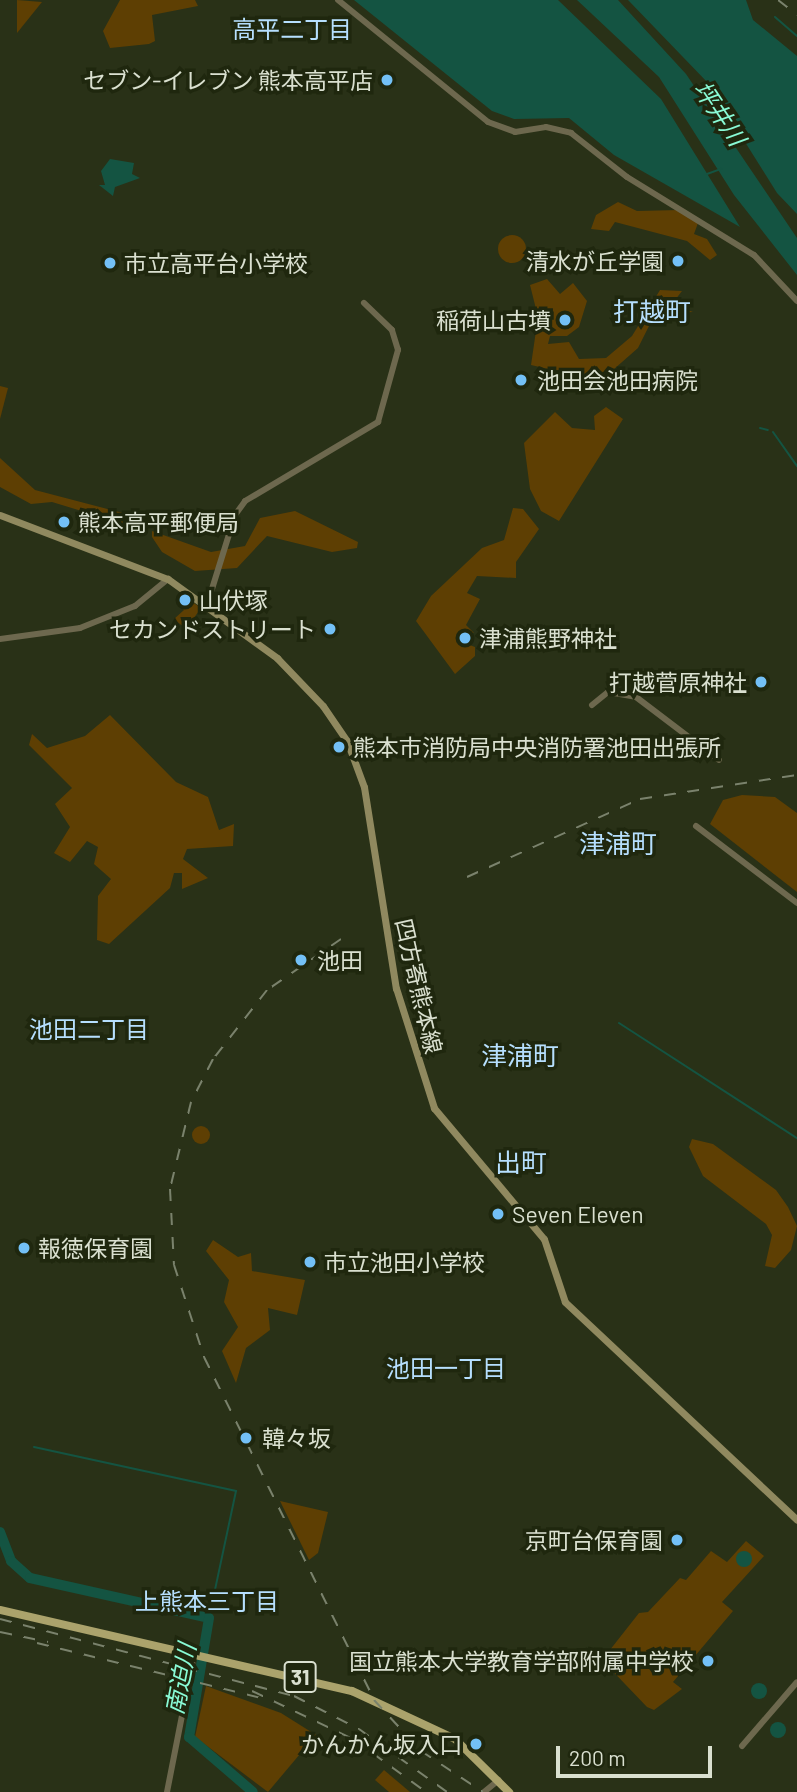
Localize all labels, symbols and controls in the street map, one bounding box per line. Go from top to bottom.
district label: 高平二丁目 [232,15,352,43]
place label: セブン-イレブン 熊本高平店 [83,66,373,94]
marker: セブン-イレブン 熊本高平店 [379,72,395,88]
water label: 坪井川 [688,75,752,151]
place label: 清水が丘学園 [526,247,664,275]
place label: 市立高平台小学校 [124,249,308,277]
marker: 清水が丘学園 [670,253,686,269]
marker: 市立高平台小学校 [102,255,118,271]
district label: 打越町 [613,295,691,327]
place label: 稲荷山古墳 [436,306,551,334]
marker: 稲荷山古墳 [557,312,573,328]
place label: 池田会池田病院 [537,366,698,394]
marker: 池田会池田病院 [511,370,531,390]
place label: 熊本高平郵便局 [78,508,239,536]
marker: 熊本高平郵便局 [56,514,72,530]
place label: 山伏塚 [199,586,268,614]
marker: 山伏塚 [177,592,193,608]
place label: セカンドストリート [109,615,316,643]
marker: セカンドストリート [322,621,338,637]
place label: 津浦熊野神社 [479,624,617,652]
marker: 津浦熊野神社 [457,630,473,646]
place label: 打越菅原神社 [609,668,747,696]
marker: 打越菅原神社 [753,674,769,690]
place label: 熊本市消防局中央消防署池田出張所 [353,733,721,761]
marker: 熊本市消防局中央消防署池田出張所 [331,739,347,755]
district label: 津浦町 [579,827,657,859]
street label: 四方寄熊本線 [390,916,448,1056]
place label: 池田 [317,946,363,974]
marker: 池田 [291,950,311,970]
district label: 池田二丁目 [29,1015,149,1043]
district label: 津浦町 [481,1039,559,1071]
district label: 出町 [495,1146,547,1178]
place label: Seven Eleven [512,1200,644,1228]
marker: Seven Eleven [490,1206,506,1222]
place label: 報徳保育園 [38,1234,153,1262]
marker: 報徳保育園 [16,1240,32,1256]
place label: 市立池田小学校 [324,1248,485,1276]
marker: 市立池田小学校 [302,1254,318,1270]
district label: 池田一丁目 [386,1354,506,1382]
place label: 韓々坂 [262,1424,331,1452]
marker: 韓々坂 [236,1428,256,1448]
place label: 京町台保育園 [525,1526,663,1554]
marker: 京町台保育園 [669,1532,685,1548]
district label: 上熊本三丁目 [135,1587,279,1615]
water label: 南迫川 [159,1641,201,1717]
place label: 国立熊本大学教育学部附属中学校 [349,1647,694,1675]
marker: 国立熊本大学教育学部附属中学校 [700,1653,716,1669]
road number: 31 [282,1660,318,1694]
place label: かんかん坂入口 [301,1730,462,1758]
scale bar [559,1732,715,1776]
marker: かんかん坂入口 [468,1736,484,1752]
text: 200 m [569,1745,626,1770]

